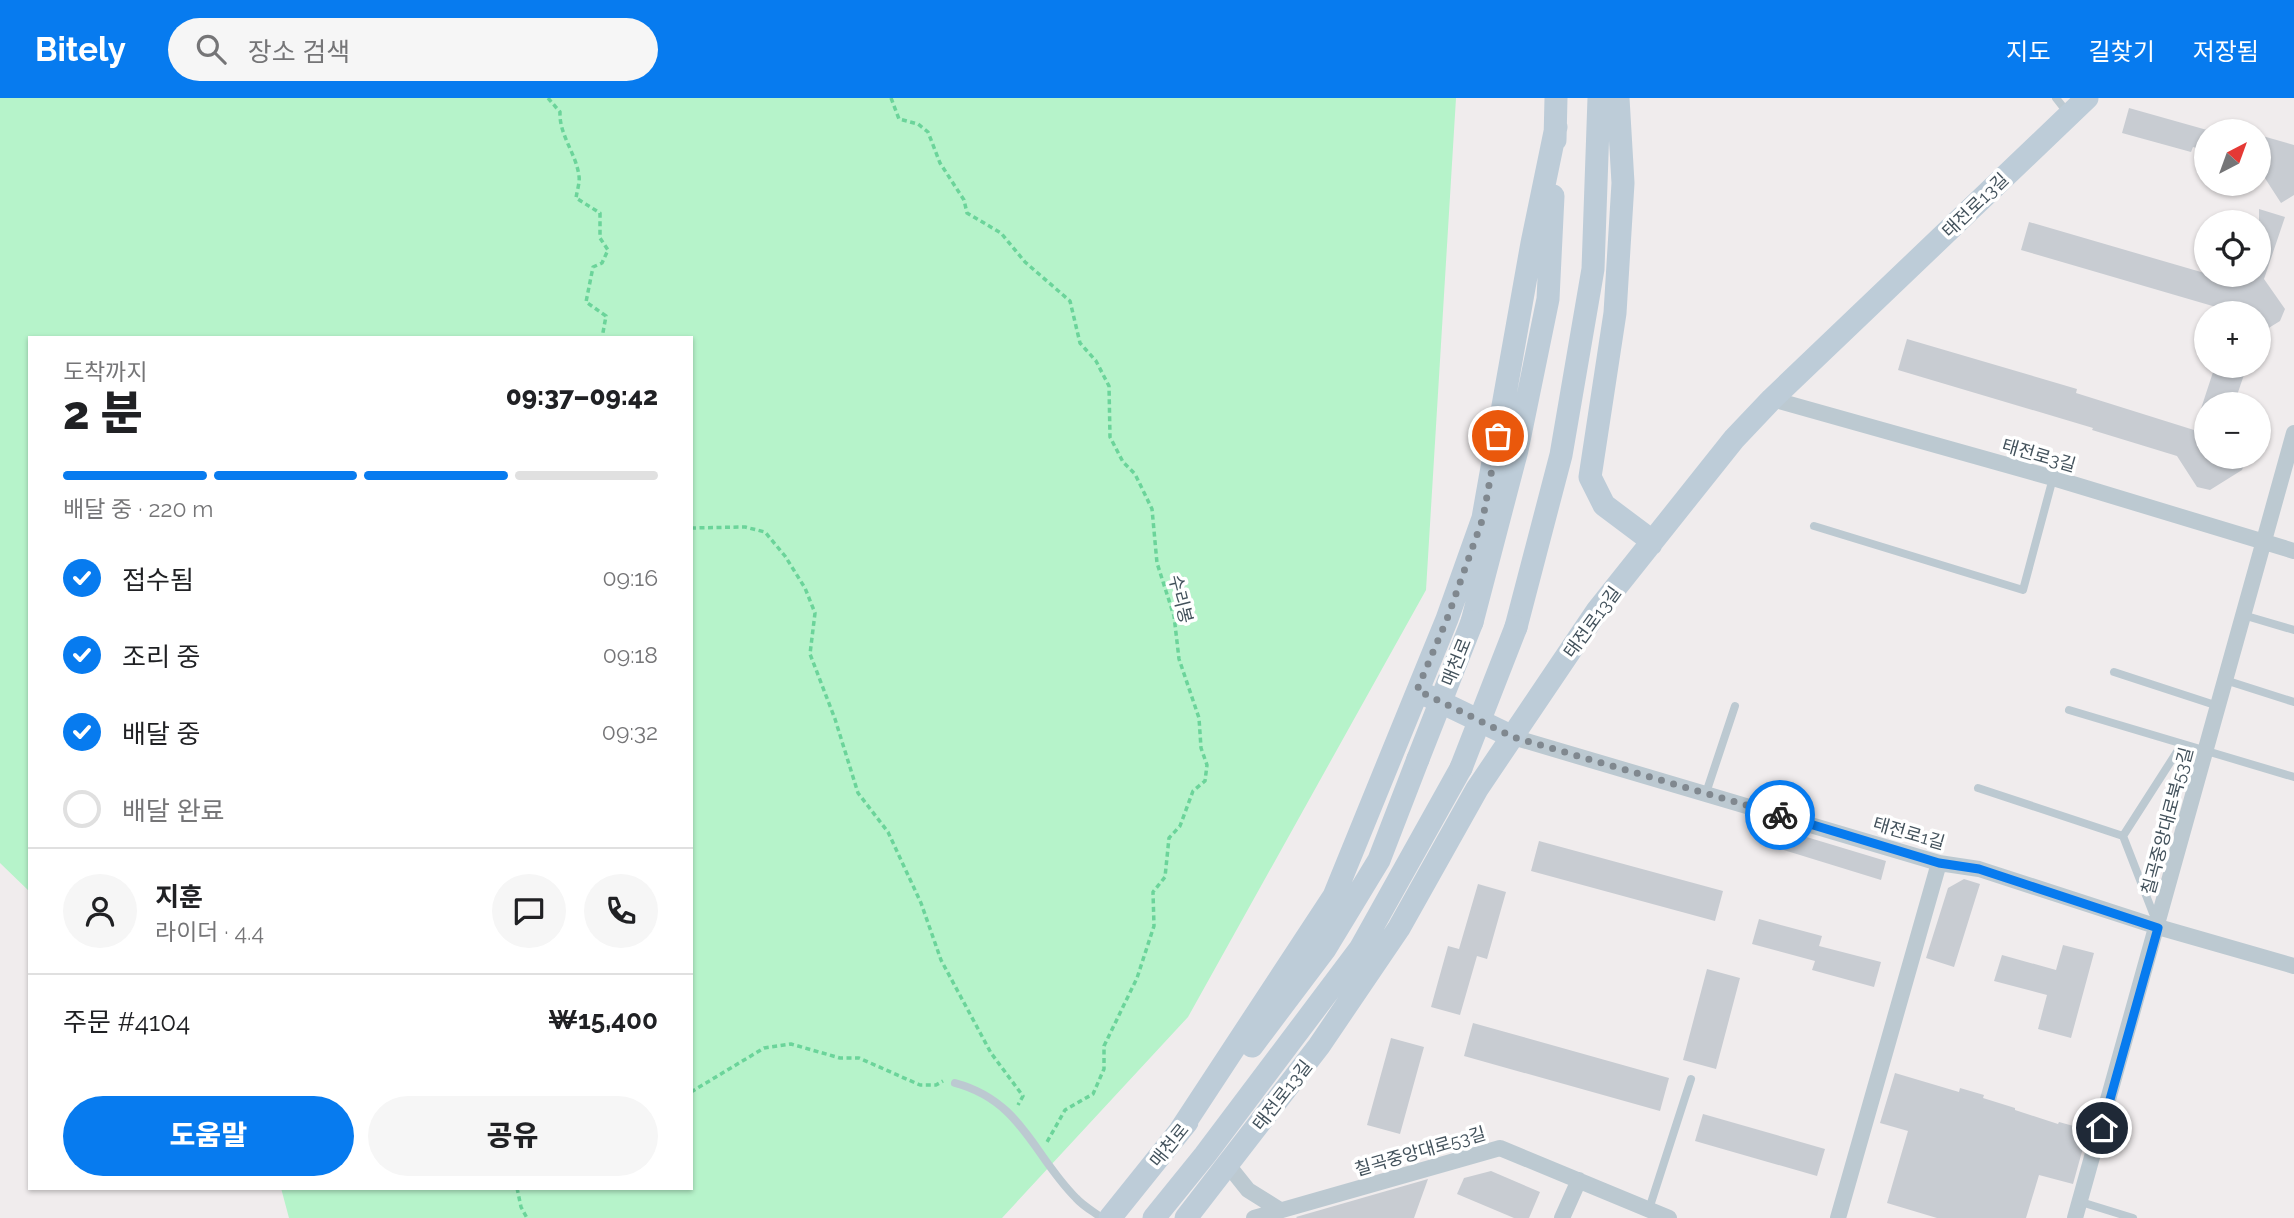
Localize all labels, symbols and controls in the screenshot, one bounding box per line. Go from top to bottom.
search box [168,18,658,81]
text: Bitely [35,30,126,69]
icon: search [192,30,230,68]
text: 장소 검색 [248,37,350,67]
text: 지도 [2006,37,2051,66]
text: 길찾기 [2089,37,2155,66]
text: 저장됨 [2193,37,2259,66]
north arrow [2194,119,2272,196]
map controls [2194,119,2271,469]
street label: 태전로13길 [1938,168,2012,242]
button: locate [2194,210,2271,287]
button: + [2194,301,2271,378]
text: 도착까지 [63,358,148,385]
text: 09:37–09:42 [506,381,658,411]
text: 2 분 [63,386,143,440]
button: − [2194,392,2271,469]
pin [1468,406,1528,466]
icon: bag [1479,417,1517,455]
street label: 태전로3길 [2000,434,2078,476]
text: 배달 중 · 220 m [63,495,213,522]
icon: check [63,559,101,597]
text: 09:16 [602,564,658,591]
text: 접수됨 [122,565,194,595]
street label: 수리봉 [1165,572,1197,626]
street label: 태전로13길 [1559,582,1625,662]
street label: 매천로 [1437,635,1475,689]
icon: check [63,636,101,674]
text: 09:18 [603,641,658,668]
text: 조리 중 [122,642,200,672]
icon: check [63,713,101,751]
text: 09:32 [602,718,658,745]
text: 배달 중 [122,719,200,749]
street label: 칠곡중앙대로북53길 [2137,745,2197,897]
courier [1745,780,1815,850]
text: 배달 완료 [122,796,224,826]
icon: bike [1761,796,1799,834]
street label: 태전로1길 [1871,813,1947,853]
button: person [63,874,137,948]
button: chat [492,874,566,948]
button: phone [584,874,658,948]
text: 지훈 [155,882,203,912]
text: 라이더 · 4.4 [155,918,264,945]
text: ₩15,400 [548,1005,658,1035]
text: 주문 #4104 [63,1007,190,1037]
street label: 태전로13길 [1248,1056,1316,1134]
button: 도움말 [63,1096,354,1176]
button: 공유 [368,1096,658,1176]
pin [2072,1098,2132,1158]
icon: home [2083,1109,2121,1147]
street label: 매천로 [1145,1119,1193,1171]
street label: 칠곡중앙대로53길 [1352,1122,1488,1180]

